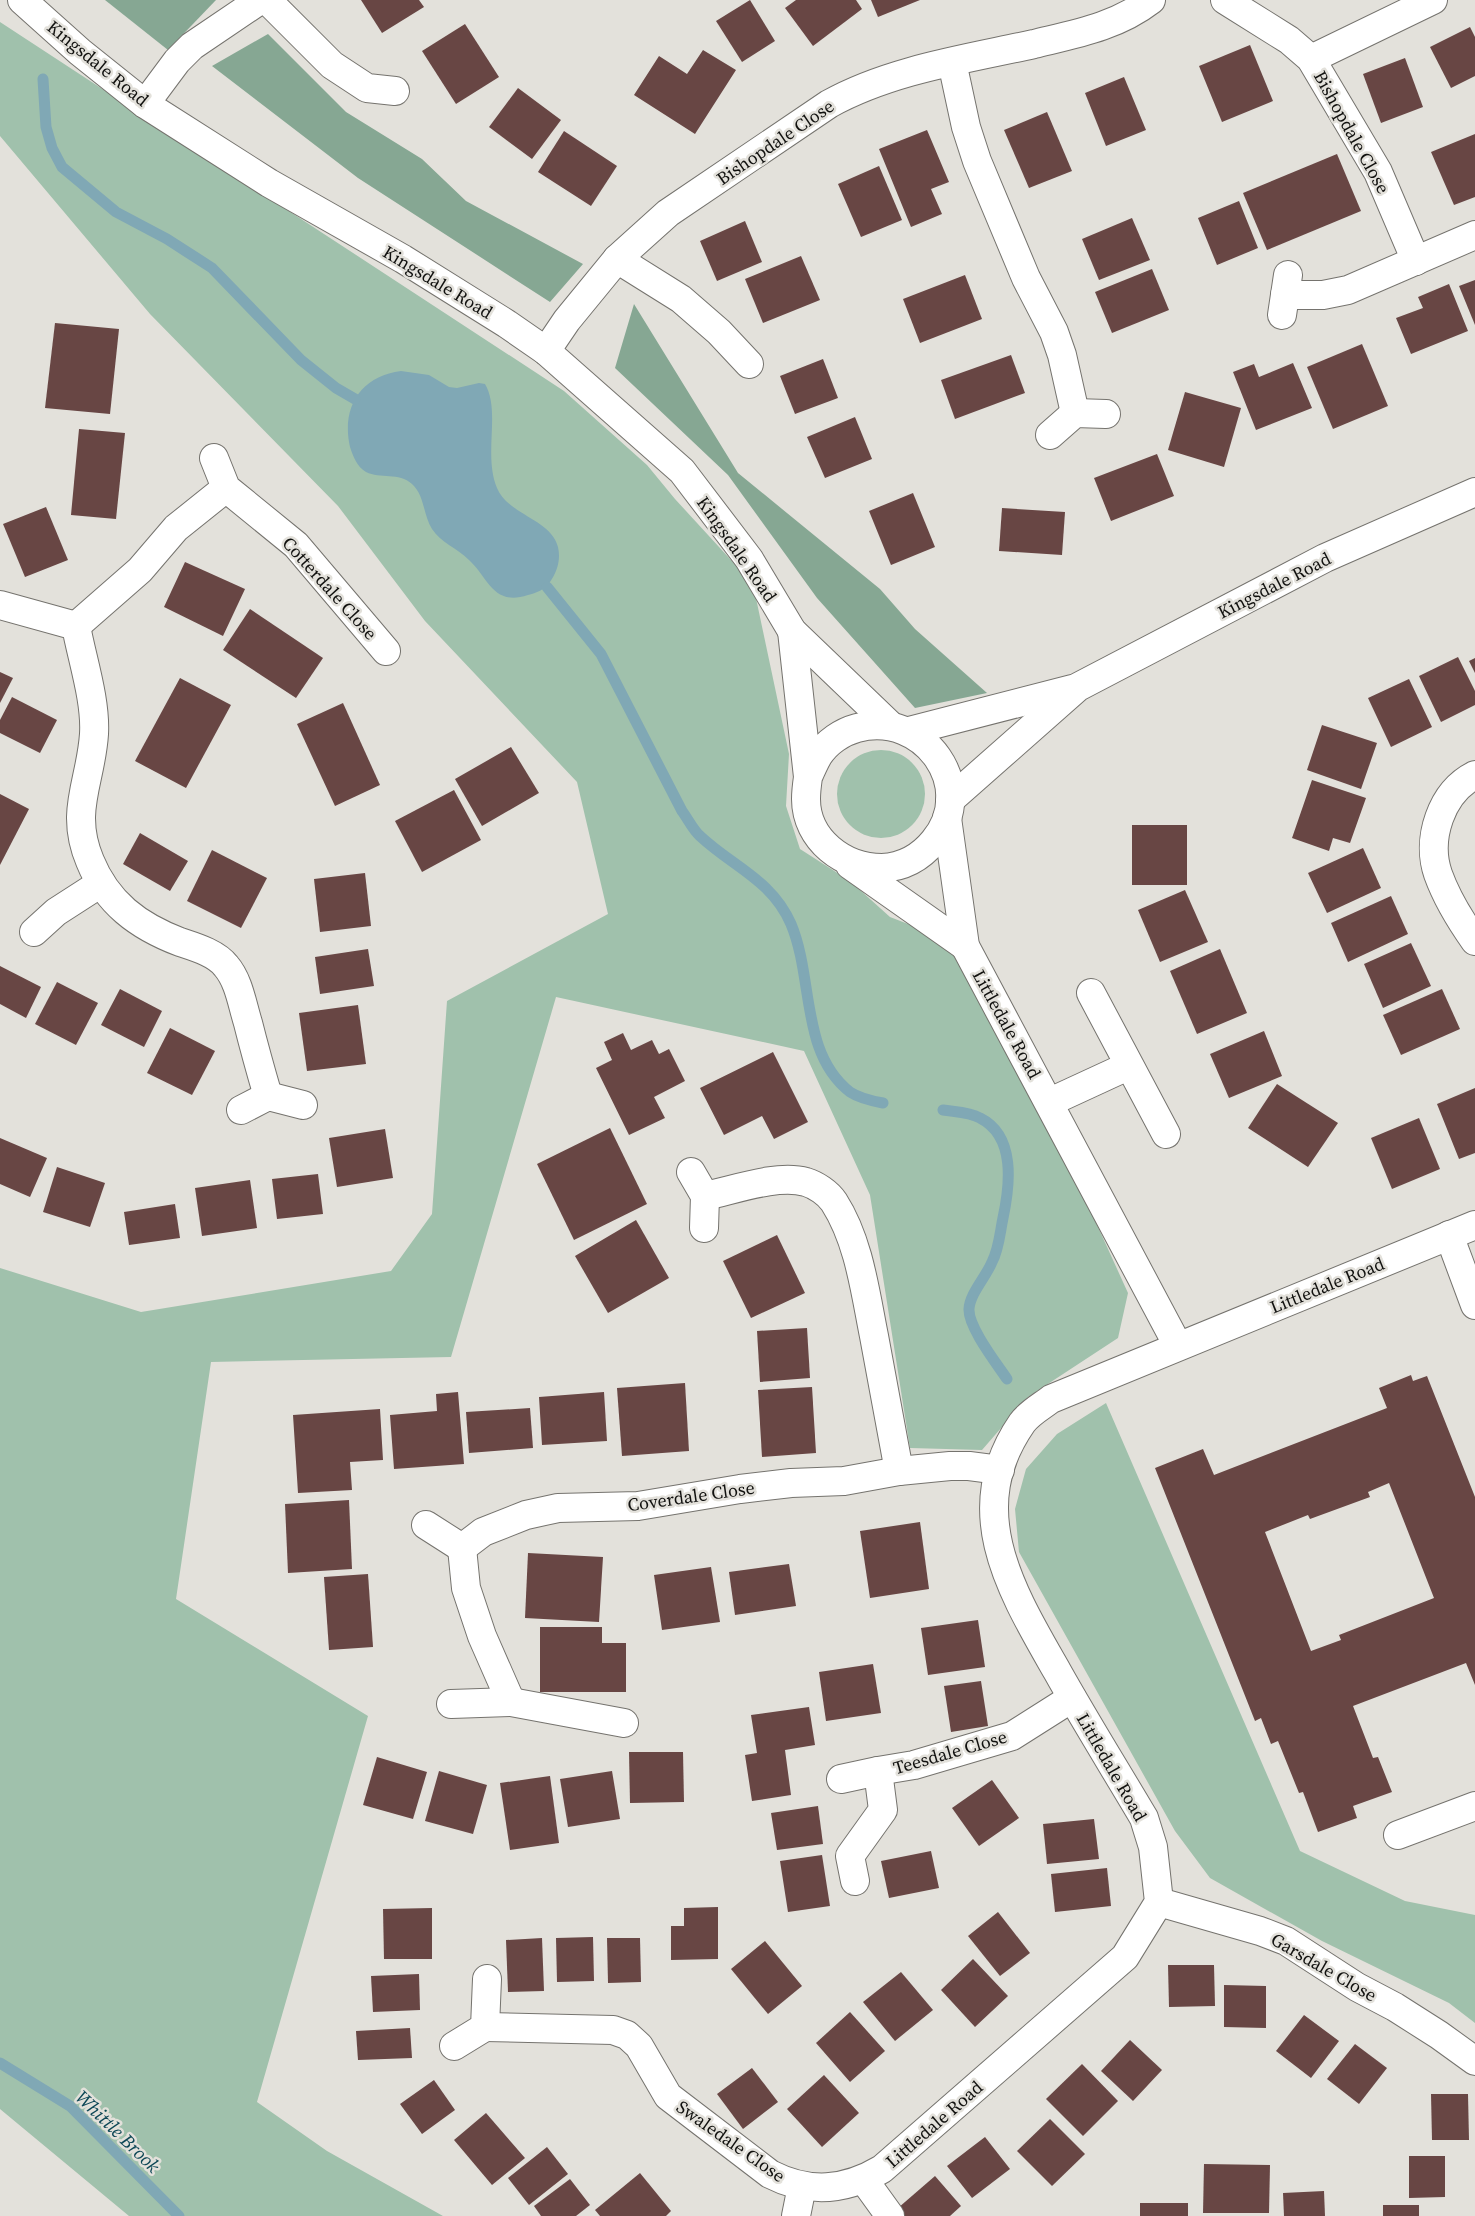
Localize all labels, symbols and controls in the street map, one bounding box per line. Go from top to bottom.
street label: Kingsdale Road [42,14,154,112]
street label: Bishopdale Close [1308,66,1396,198]
street label: Bishopdale Close [711,93,839,191]
street label: Kingsdale Road [378,239,498,325]
street label: Kingsdale Road [691,491,783,607]
street label: Cotterdale Close [277,531,383,645]
street label: Kingsdale Road [1213,546,1335,624]
street label: Littledale Road [967,965,1047,1083]
street label: Littledale Road [1266,1251,1388,1319]
street label: Coverdale Close [626,1475,756,1517]
street label: Littledale Road [1071,1708,1153,1826]
street label: Teesdale Close [890,1724,1010,1780]
street label: Garsdale Close [1267,1927,1381,2007]
street label: Littledale Road [880,2075,988,2173]
water label: Whittle Brook [70,2084,166,2178]
street label: Swaledale Close [672,2094,790,2188]

